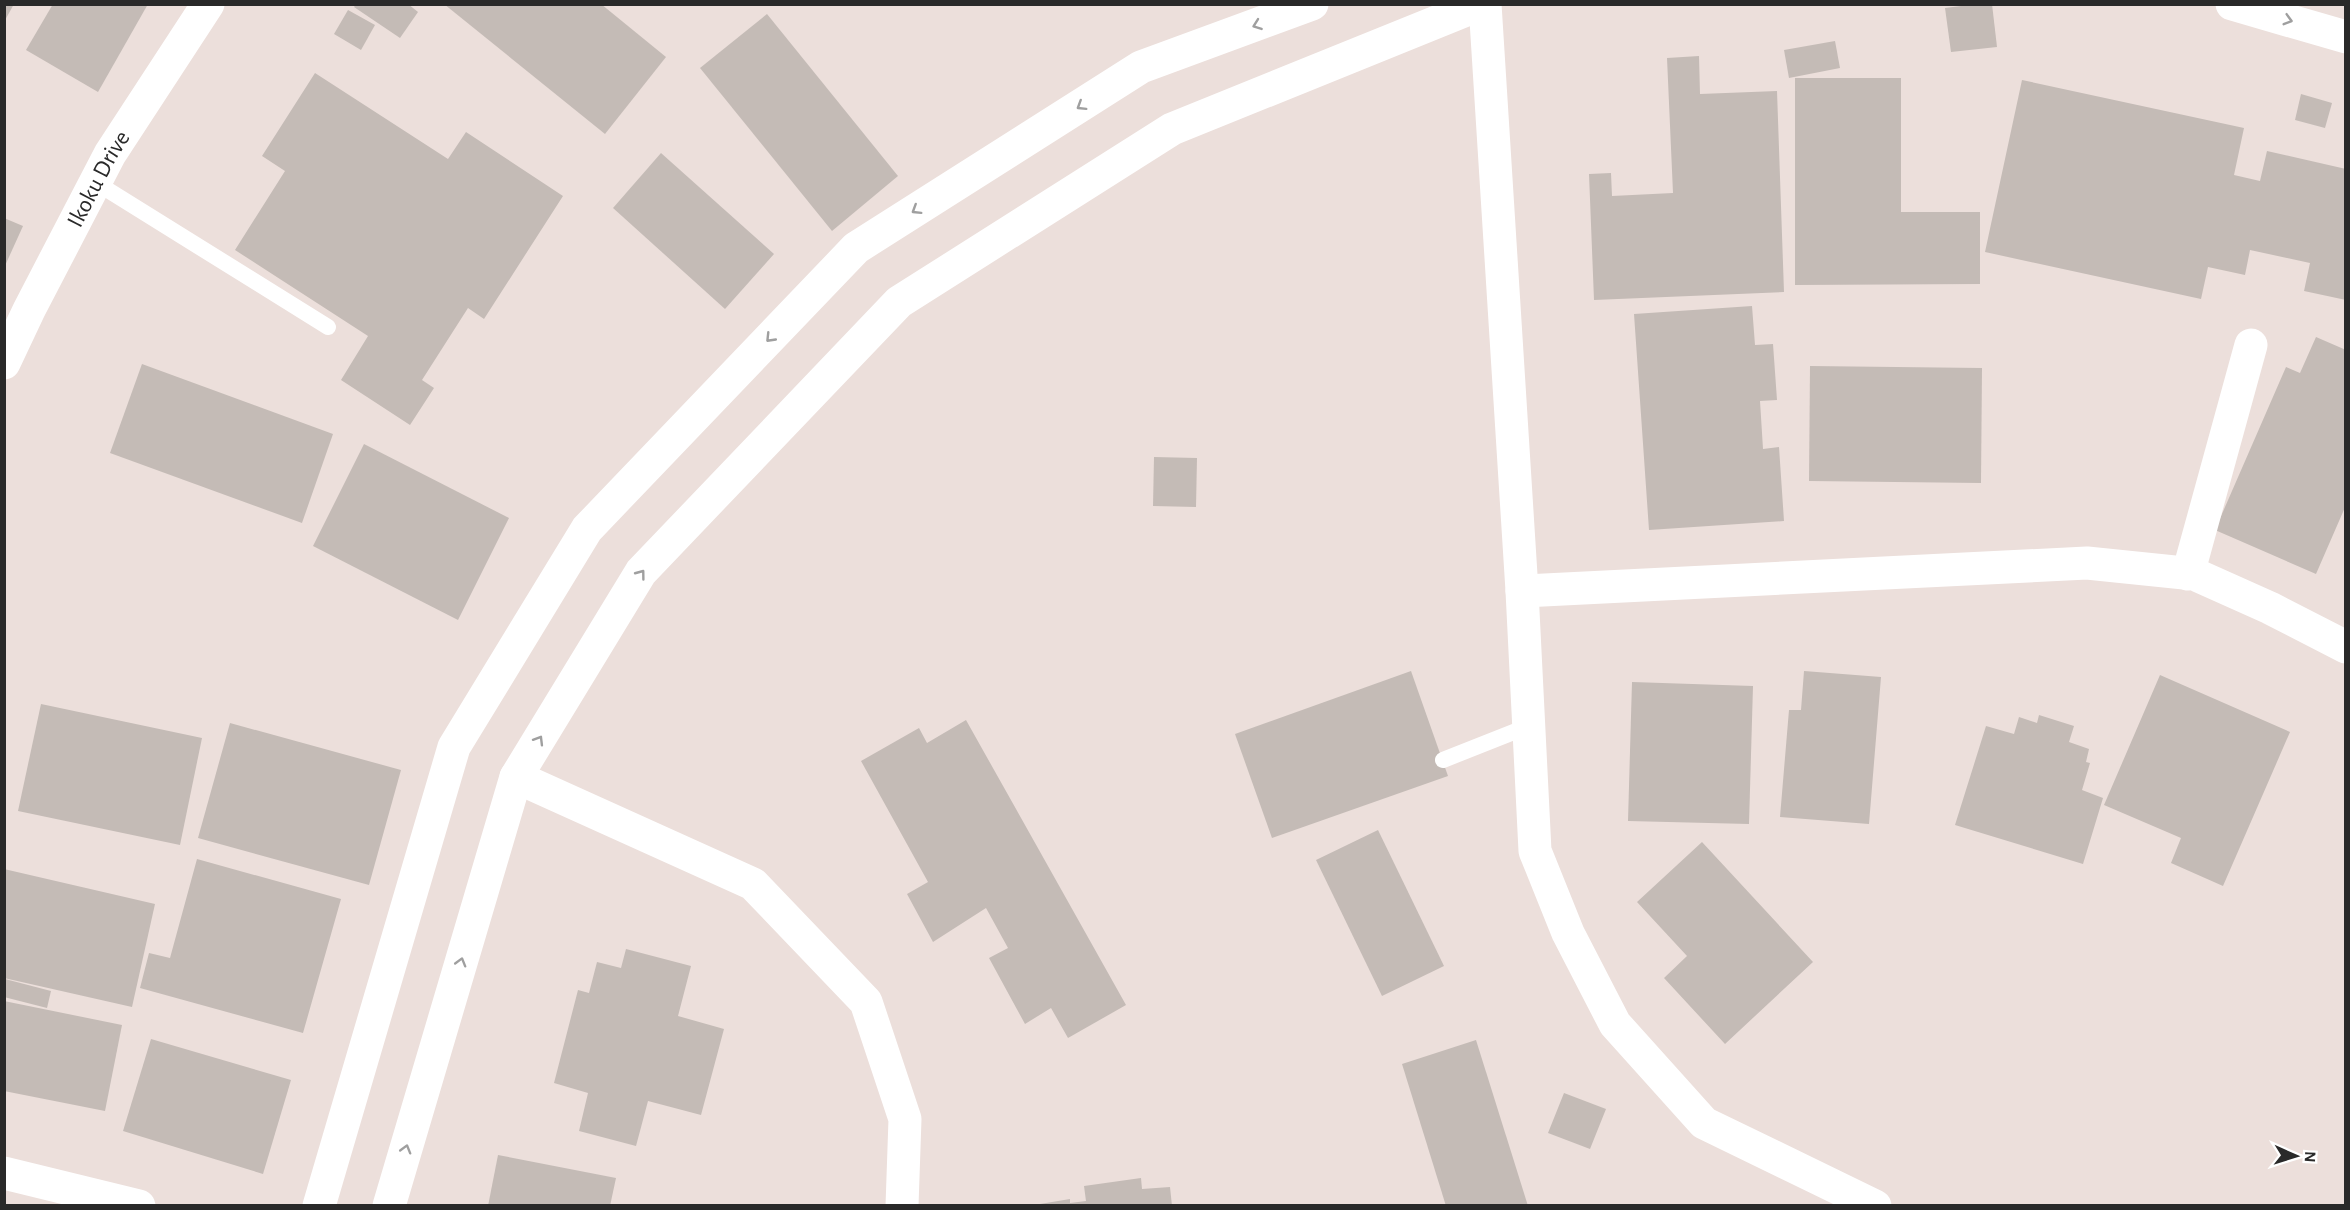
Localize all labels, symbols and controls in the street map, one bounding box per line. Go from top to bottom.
one-way arrow [2283,13,2293,26]
one-way arrow [1252,17,1263,30]
one-way arrow [1076,98,1087,109]
street label: Ikoku Drive [63,127,135,231]
one-way arrow [912,203,922,215]
one-way arrow [766,331,777,341]
one-way arrow [634,569,645,580]
one-way arrow [531,736,543,746]
one-way arrow [454,957,466,968]
north arrow [2266,1126,2326,1186]
one-way arrow [399,1144,411,1155]
text: N [2302,1151,2318,1163]

